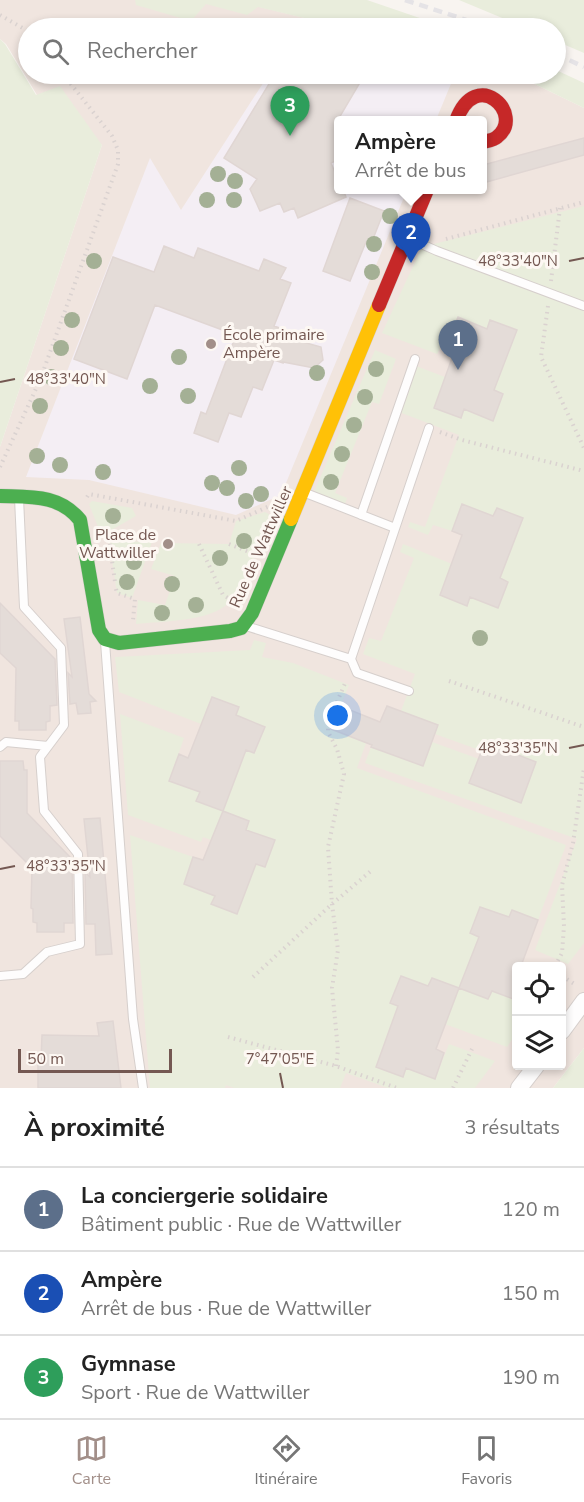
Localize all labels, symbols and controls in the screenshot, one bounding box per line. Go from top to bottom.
search box [18,18,566,84]
icon: search [39,35,72,68]
text: Rechercher [87,36,198,66]
pin: 3 [270,86,310,136]
popup [334,116,487,194]
text: Ampère [355,127,436,157]
text: Arrêt de bus [355,157,466,184]
pin: 2 [392,214,430,263]
text: 48°33'40"N [478,251,558,271]
pin: 1 [438,320,478,370]
place label: École primaire Ampère [223,324,324,364]
marker: École primaire Ampère [204,337,218,351]
text: 48°33'40"N [26,369,106,389]
street label: Rue de Wattwiller [224,482,298,611]
place label: Place de Wattwiller [79,524,156,564]
marker: Place de Wattwiller [161,537,175,551]
your location [323,701,352,730]
text: 48°33'35"N [478,738,558,758]
text: 48°33'35"N [26,856,106,876]
map controls [512,962,566,1070]
button: locate [512,962,566,1016]
button: layers [512,1016,566,1070]
scale bar [18,1046,172,1074]
text: 50 m [27,1048,64,1070]
text: 7°47'05"E [246,1049,314,1069]
text: À proximité [24,1110,165,1145]
text: 3 résultats [464,1114,560,1141]
text: La conciergerie solidaire [81,1181,328,1211]
text: 1 [38,1196,50,1223]
text: 120 m [502,1196,560,1223]
text: Bâtiment public · Rue de Wattwiller [81,1211,401,1238]
text: Ampère [81,1265,162,1295]
text: 2 [38,1280,50,1307]
text: 150 m [502,1280,560,1307]
text: Arrêt de bus · Rue de Wattwiller [81,1295,371,1322]
text: Gymnase [81,1349,176,1379]
text: 3 [38,1364,50,1391]
text: 190 m [502,1364,560,1391]
text: Sport · Rue de Wattwiller [81,1379,310,1406]
tab: Carte [72,1432,111,1490]
tab: Itinéraire [255,1432,318,1490]
tab: Favoris [461,1432,512,1490]

